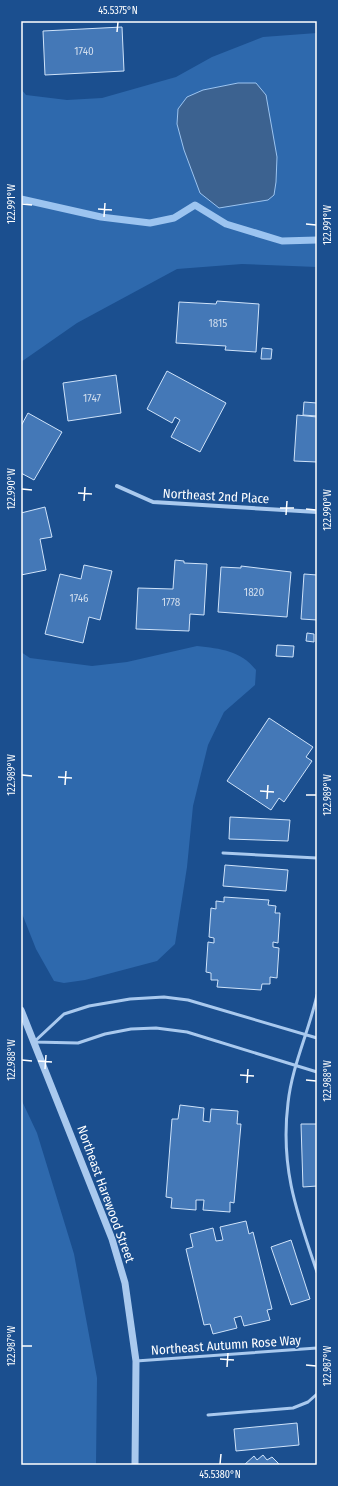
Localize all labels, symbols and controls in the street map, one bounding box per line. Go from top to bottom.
text: 45.5375°N [98,5,138,17]
house number: 1740 [74,45,94,58]
text: 122.991°W [6,183,18,224]
text: 122.991°W [322,204,334,245]
house number: 1815 [209,317,227,330]
house number: 1747 [83,392,102,405]
text: 122.990°W [6,468,18,510]
street label: Northeast 2nd Place [162,486,270,506]
text: 122.990°W [322,489,334,531]
house number: 1820 [244,586,264,599]
house number: 1746 [69,592,89,605]
house number: 1778 [162,596,181,609]
text: 122.989°W [6,754,18,796]
text: 122.989°W [322,774,334,816]
text: 122.988°W [6,1039,18,1081]
text: 122.988°W [322,1060,334,1102]
street label: Northeast Harewood Street [74,1123,138,1265]
text: 122.987°W [6,1325,18,1366]
street label: Northeast Autumn Rose Way [150,1332,302,1358]
text: 122.987°W [322,1345,334,1386]
text: 45.5380°N [199,1469,241,1481]

